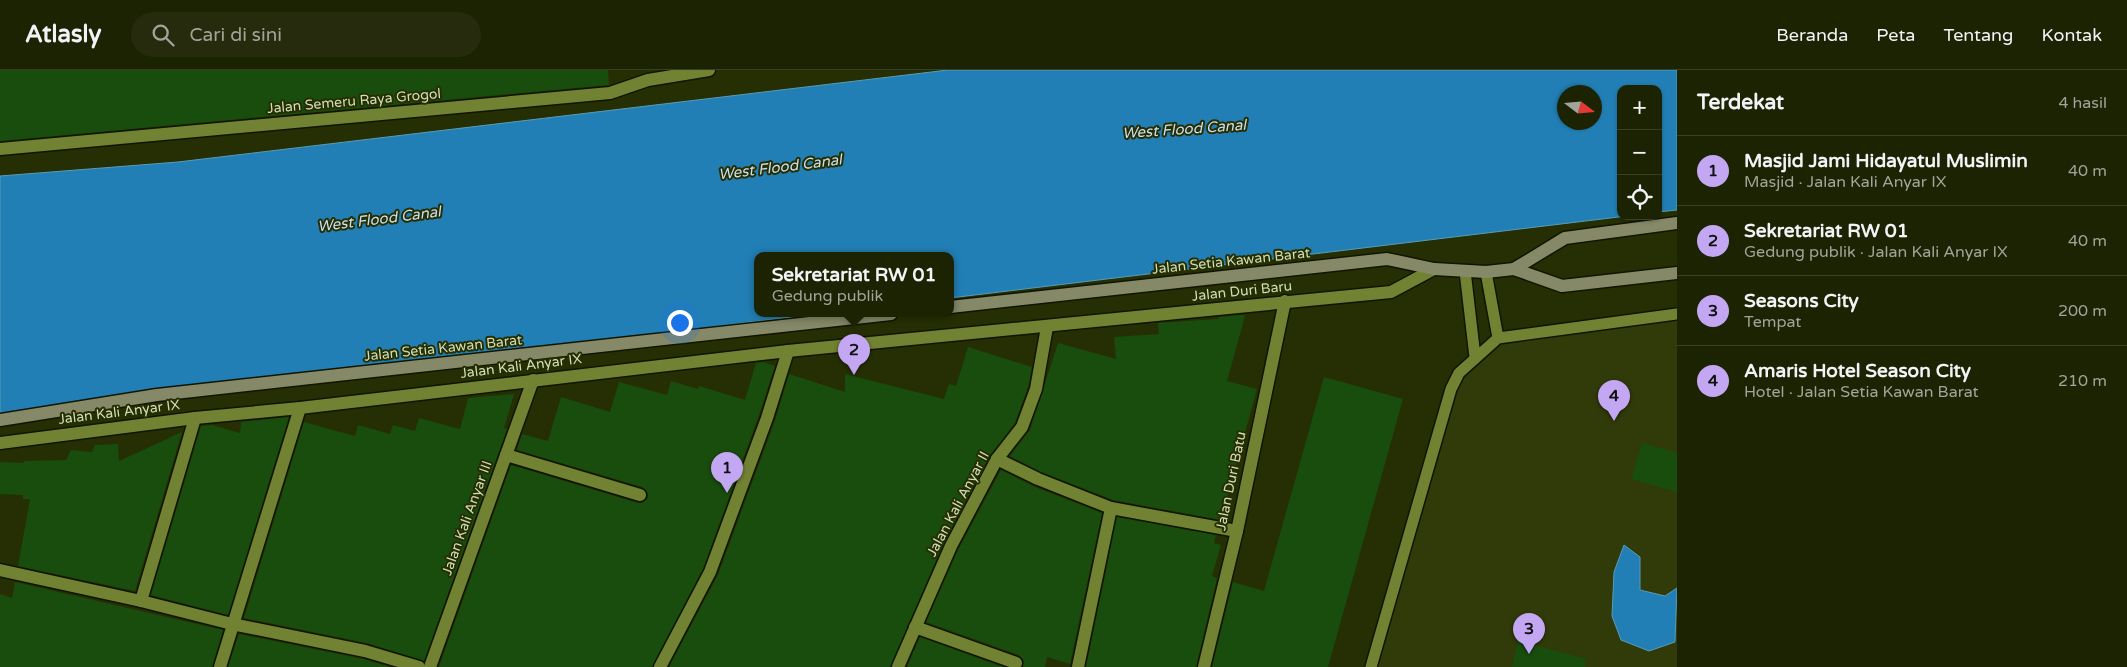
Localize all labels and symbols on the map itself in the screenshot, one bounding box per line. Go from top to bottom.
street label: Jalan Semeru Raya Grogol [266,85,442,117]
north arrow [1557,85,1602,130]
water label: West Flood Canal [1121,116,1249,142]
water label: West Flood Canal [717,150,845,184]
water label: West Flood Canal [316,202,444,236]
street label: Jalan Setia Kawan Barat [1151,244,1312,278]
street label: Jalan Duri Baru [1191,277,1293,305]
your location [667,310,693,336]
street label: Jalan Setia Kawan Barat [363,331,524,365]
pin: 2 [838,334,870,375]
street label: Jalan Kali Anyar IX [459,350,583,382]
pin: 4 [1598,380,1630,421]
street label: Jalan Kali Anyar IX [57,396,181,428]
street label: Jalan Duri Batu [1212,430,1250,532]
street label: Jalan Kali Anyar II [923,448,993,560]
pin: 1 [711,452,743,493]
street label: Jalan Kali Anyar III [438,458,496,578]
pin: 3 [1513,613,1545,654]

